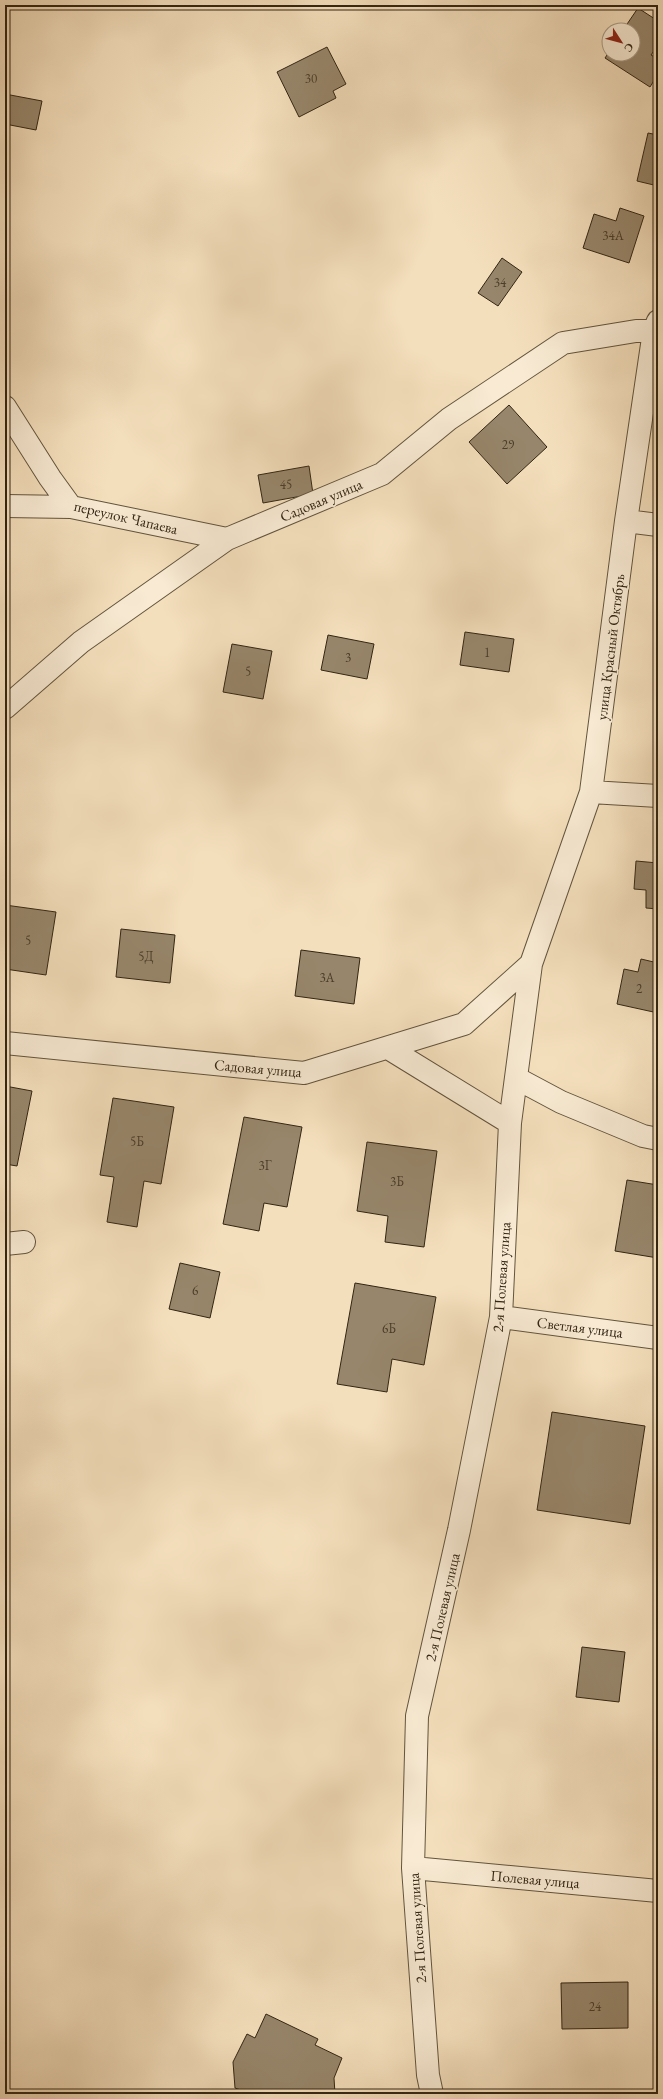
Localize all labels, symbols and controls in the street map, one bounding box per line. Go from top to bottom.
north arrow [601,22,641,62]
text: С [621,41,637,55]
house number: 30 [305,70,317,87]
house number: 34А [602,227,625,244]
house number: 34 [494,274,507,291]
house number: 29 [502,436,515,453]
street label: Садовая улица [277,474,365,526]
house number: 45 [280,476,292,493]
street label: переулок Чапаева [72,496,180,538]
street label: улица Красный Октябрь [592,573,628,721]
house number: 1 [484,644,490,661]
house number: 3 [345,649,351,666]
house number: 5 [245,663,251,680]
house number: 5 [25,932,31,949]
house number: 5Д [138,948,154,965]
house number: 3А [319,969,336,986]
house number: 2 [636,980,643,997]
street label: Садовая улица [213,1055,303,1081]
house number: 5Б [130,1133,144,1150]
house number: 3Г [259,1157,272,1174]
house number: 3Б [390,1173,404,1190]
street label: 2-я Полевая улица [488,1221,514,1333]
house number: 6 [192,1282,198,1299]
street label: Светлая улица [536,1312,624,1342]
house number: 6Б [382,1320,396,1337]
street label: 2-я Полевая улица [420,1551,464,1663]
street label: Полевая улица [490,1866,580,1892]
street label: 2-я Полевая улица [404,1872,430,1984]
house number: 24 [589,1998,602,2015]

